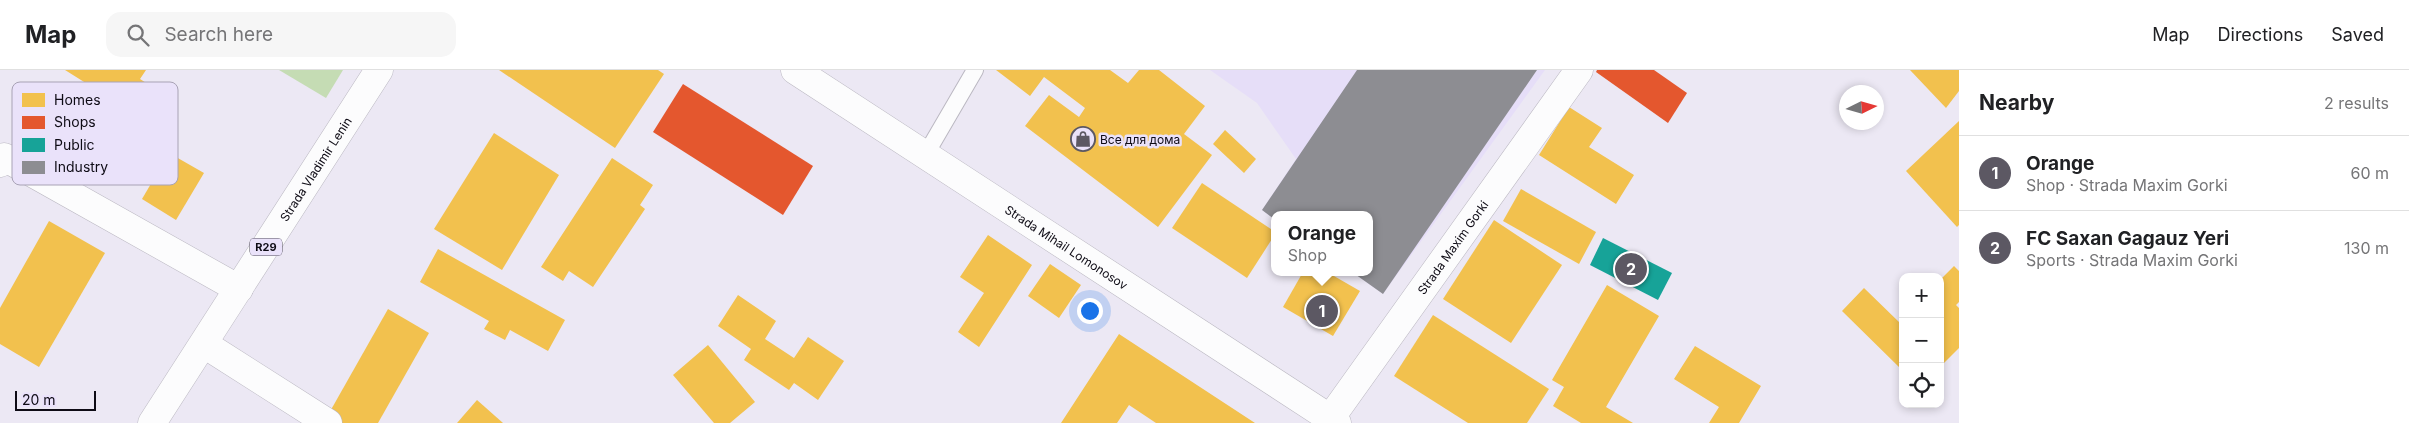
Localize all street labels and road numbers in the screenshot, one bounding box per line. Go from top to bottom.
street label: Strada Vladimir Lenin [276,114,354,224]
street label: Strada Maxim Gorki [1414,197,1491,297]
street label: Strada Mihail Lomonosov [1002,201,1131,292]
road number: R29 [250,238,282,256]

